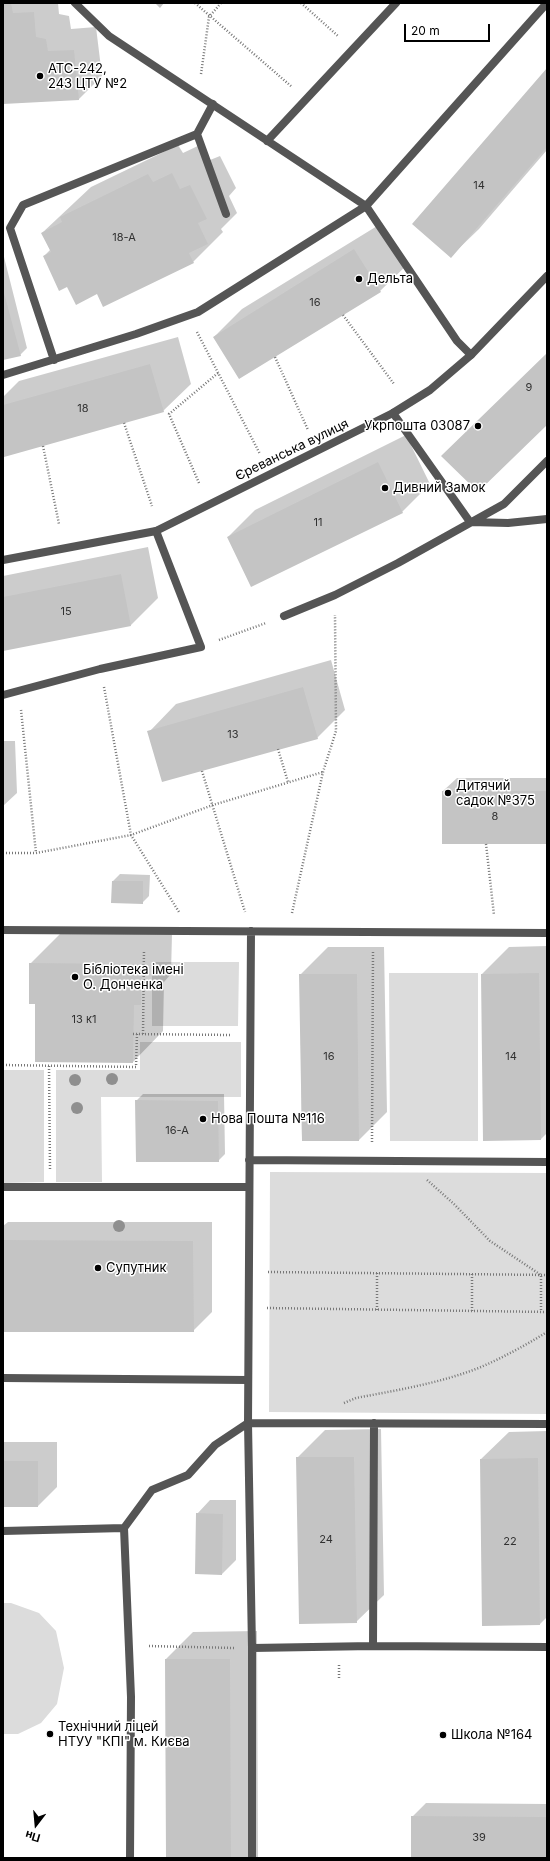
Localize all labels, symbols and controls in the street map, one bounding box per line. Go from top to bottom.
scale bar [406,16,492,42]
text: 20 m [411,23,440,38]
place label: АТС-242, 243 ЦТУ №2 [48,61,127,92]
marker: АТС-242, 243 ЦТУ №2 [35,71,45,81]
house number: 14 [473,179,485,193]
house number: 18-А [112,231,136,245]
place label: Дельта [367,271,413,287]
marker: Дельта [354,274,364,284]
house number: 16 [309,296,321,310]
house number: 9 [526,381,532,395]
house number: 18 [77,402,89,416]
street label: Єреванська вулиця [233,416,351,484]
place label: Укрпошта 03087 [364,418,470,434]
marker: Укрпошта 03087 [473,421,483,431]
place label: Дивний Замок [393,480,486,496]
marker: Дивний Замок [380,483,390,493]
house number: 11 [314,516,322,530]
house number: 15 [60,605,72,619]
house number: 13 [227,728,239,742]
place label: Дитячий садок №375 [456,778,535,809]
marker: Дитячий садок №375 [443,788,453,798]
house number: 8 [492,810,498,824]
place label: Бібліотека імені О. Донченка [83,962,184,993]
marker: Бібліотека імені О. Донченка [70,972,80,982]
house number: 13 к1 [72,1013,96,1027]
house number: 16 [323,1050,335,1064]
house number: 14 [505,1050,517,1064]
place label: Нова Пошта №116 [211,1111,325,1127]
marker: Нова Пошта №116 [198,1114,208,1124]
house number: 16-А [165,1124,189,1138]
place label: Супутник [106,1260,166,1276]
marker: Супутник [93,1263,103,1273]
house number: 24 [319,1533,333,1547]
house number: 22 [503,1535,517,1549]
place label: Технічний ліцей НТУУ "КПІ" м. Києва [58,1719,190,1750]
place label: Школа №164 [451,1727,532,1743]
marker: Технічний ліцей НТУУ "КПІ" м. Києва [45,1729,55,1739]
marker: Школа №164 [438,1730,448,1740]
north arrow [16,1805,56,1845]
text: Пн [24,1828,42,1845]
house number: 39 [472,1831,486,1845]

